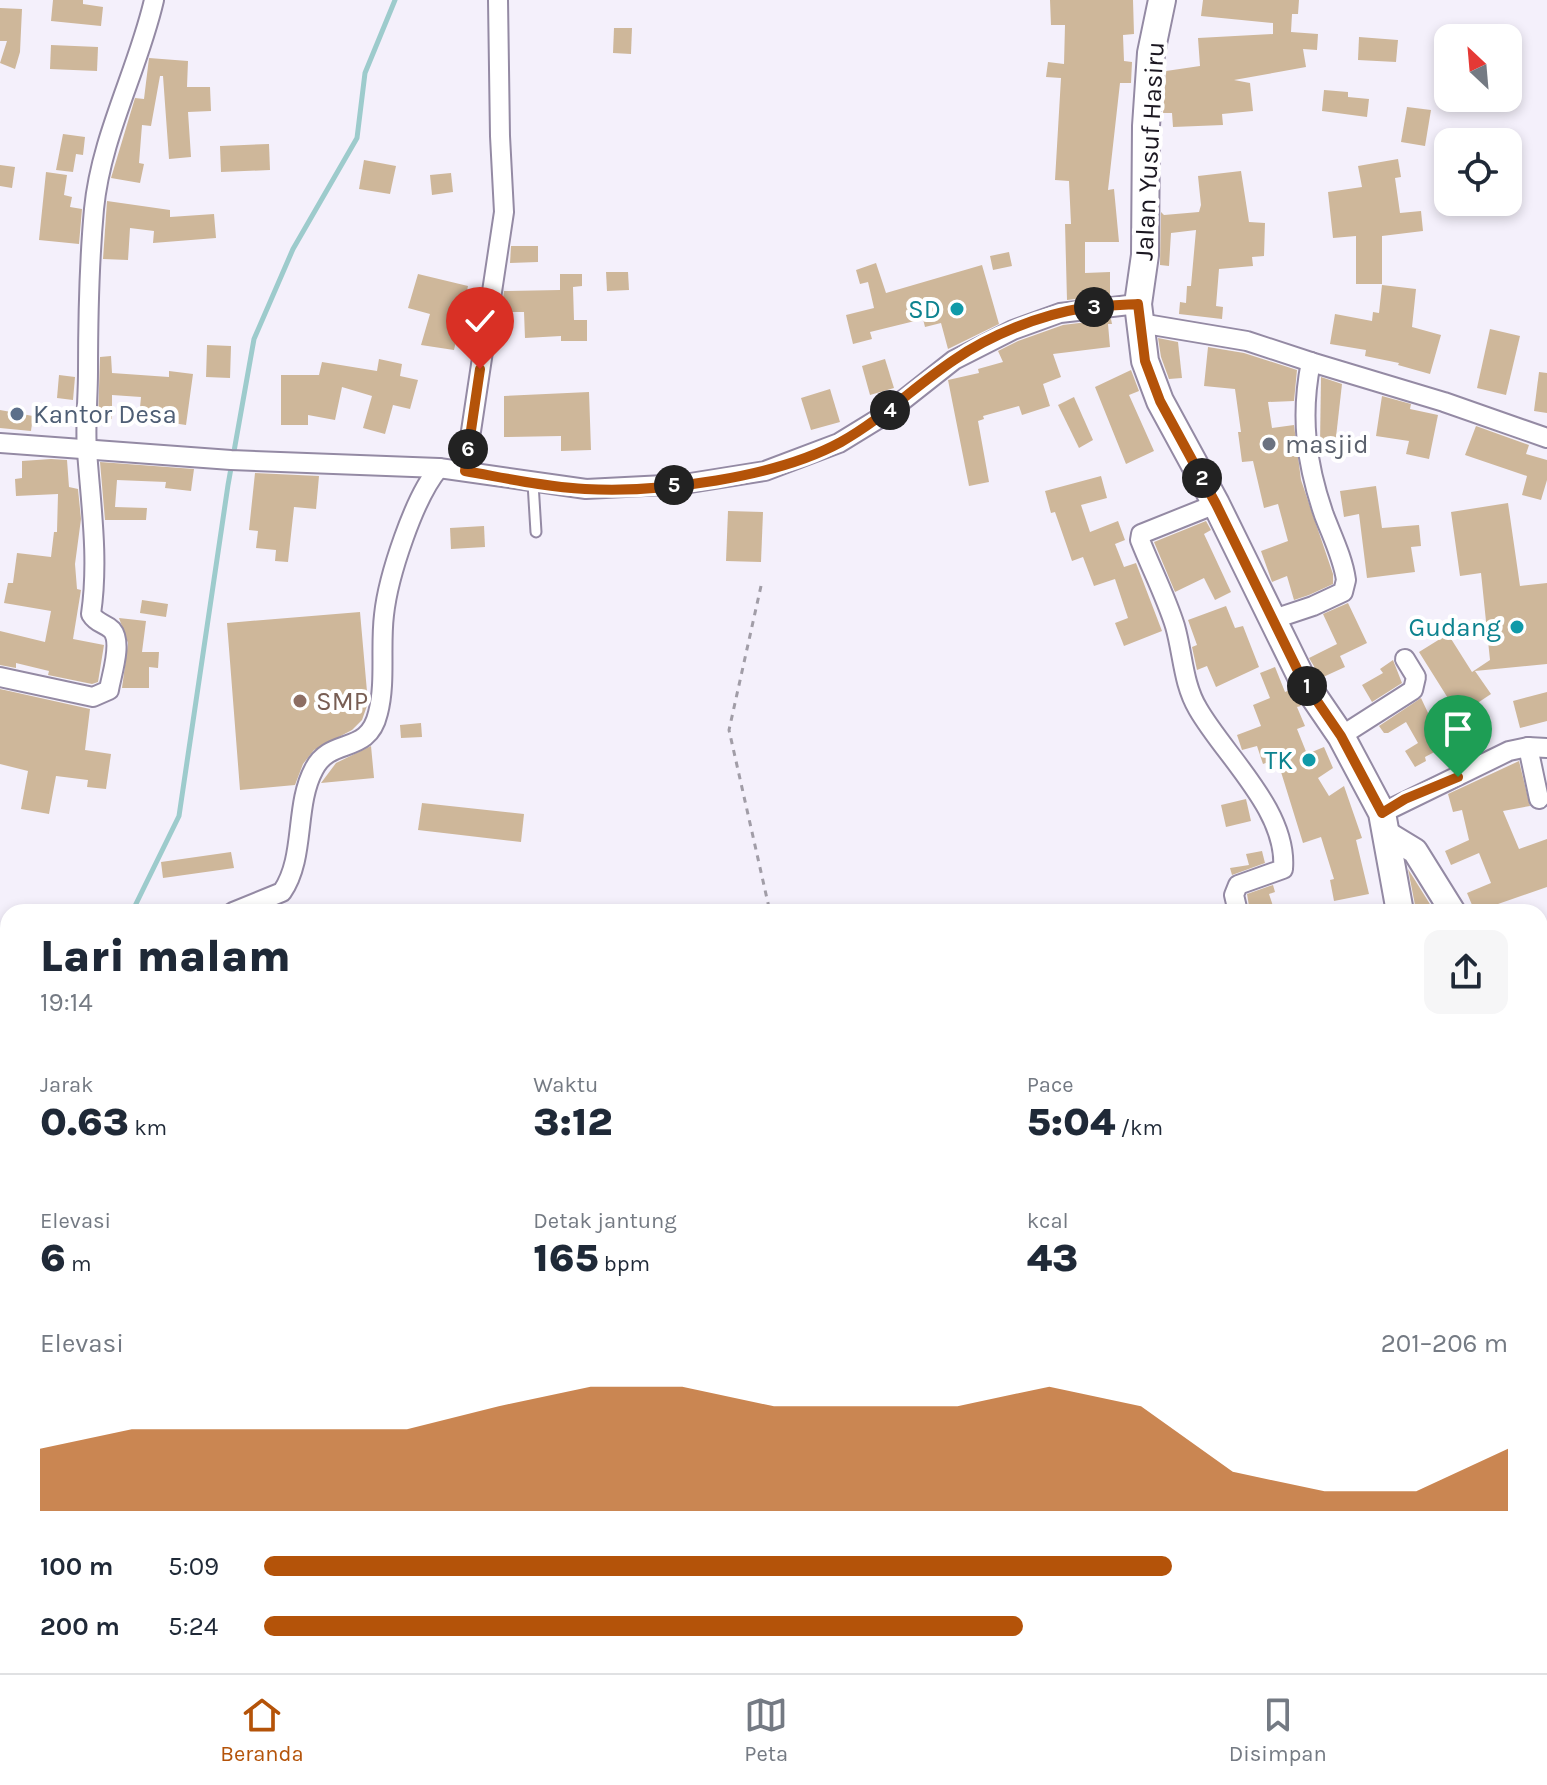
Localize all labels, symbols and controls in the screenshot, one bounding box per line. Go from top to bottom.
north arrow [1434,24,1522,112]
map controls [1434,24,1522,216]
street label: Jalan Yusuf Hasiru [1128,41,1171,261]
button: locate [1434,128,1522,216]
pin [446,287,514,369]
pin: 3 [1074,287,1114,327]
place label: SD [908,294,941,325]
text: 3 [1087,294,1101,320]
icon: check [458,299,502,343]
marker: SD [948,300,966,318]
pin: 4 [870,390,910,430]
text: 4 [883,397,897,423]
place label: Kantor Desa [33,399,177,430]
marker: Kantor Desa [8,405,26,423]
pin: 6 [448,429,488,469]
place label: masjid [1285,429,1369,460]
marker: masjid [1260,435,1278,453]
text: 6 [461,436,475,462]
pin: 2 [1182,458,1222,498]
pin: 5 [654,465,694,505]
text: 2 [1195,465,1209,491]
text: 5 [668,472,680,498]
place label: Gudang [1408,612,1501,643]
marker: Gudang [1508,618,1526,636]
pin: 1 [1287,666,1327,706]
text: 1 [1303,673,1311,699]
place label: SMP [316,686,368,717]
marker: SMP [291,692,309,710]
pin [1424,695,1492,777]
icon: arrive [1436,707,1480,751]
place label: TK [1264,745,1293,776]
marker: TK [1300,751,1318,769]
button: share [1424,930,1508,1014]
text: Lari malam [40,931,291,982]
text: 19:14 [40,987,93,1018]
text: Jarak [40,1072,93,1098]
text: Waktu [533,1072,598,1098]
text: Pace [1027,1072,1074,1098]
text: 0.63 [40,1098,129,1145]
text: 3:12 [533,1098,613,1145]
text: 5:04 [1027,1098,1115,1145]
text: km [129,1115,167,1141]
text: /km [1115,1115,1163,1141]
text: Elevasi [40,1208,111,1234]
text: Detak jantung [533,1208,677,1234]
text: kcal [1027,1208,1069,1234]
text: 6 [40,1234,66,1281]
text: 165 [533,1234,598,1281]
text: 43 [1027,1234,1078,1281]
text: m [66,1251,92,1277]
text: bpm [598,1251,650,1277]
text: Elevasi [40,1328,124,1359]
text: 201–206 m [1381,1328,1508,1359]
text: 100 m [40,1551,113,1582]
text: 5:09 [168,1551,219,1582]
text: 200 m [40,1611,120,1642]
text: 5:24 [168,1611,218,1642]
tab: Beranda [220,1693,304,1767]
tab: Peta [744,1693,788,1767]
tab: Disimpan [1229,1693,1327,1767]

